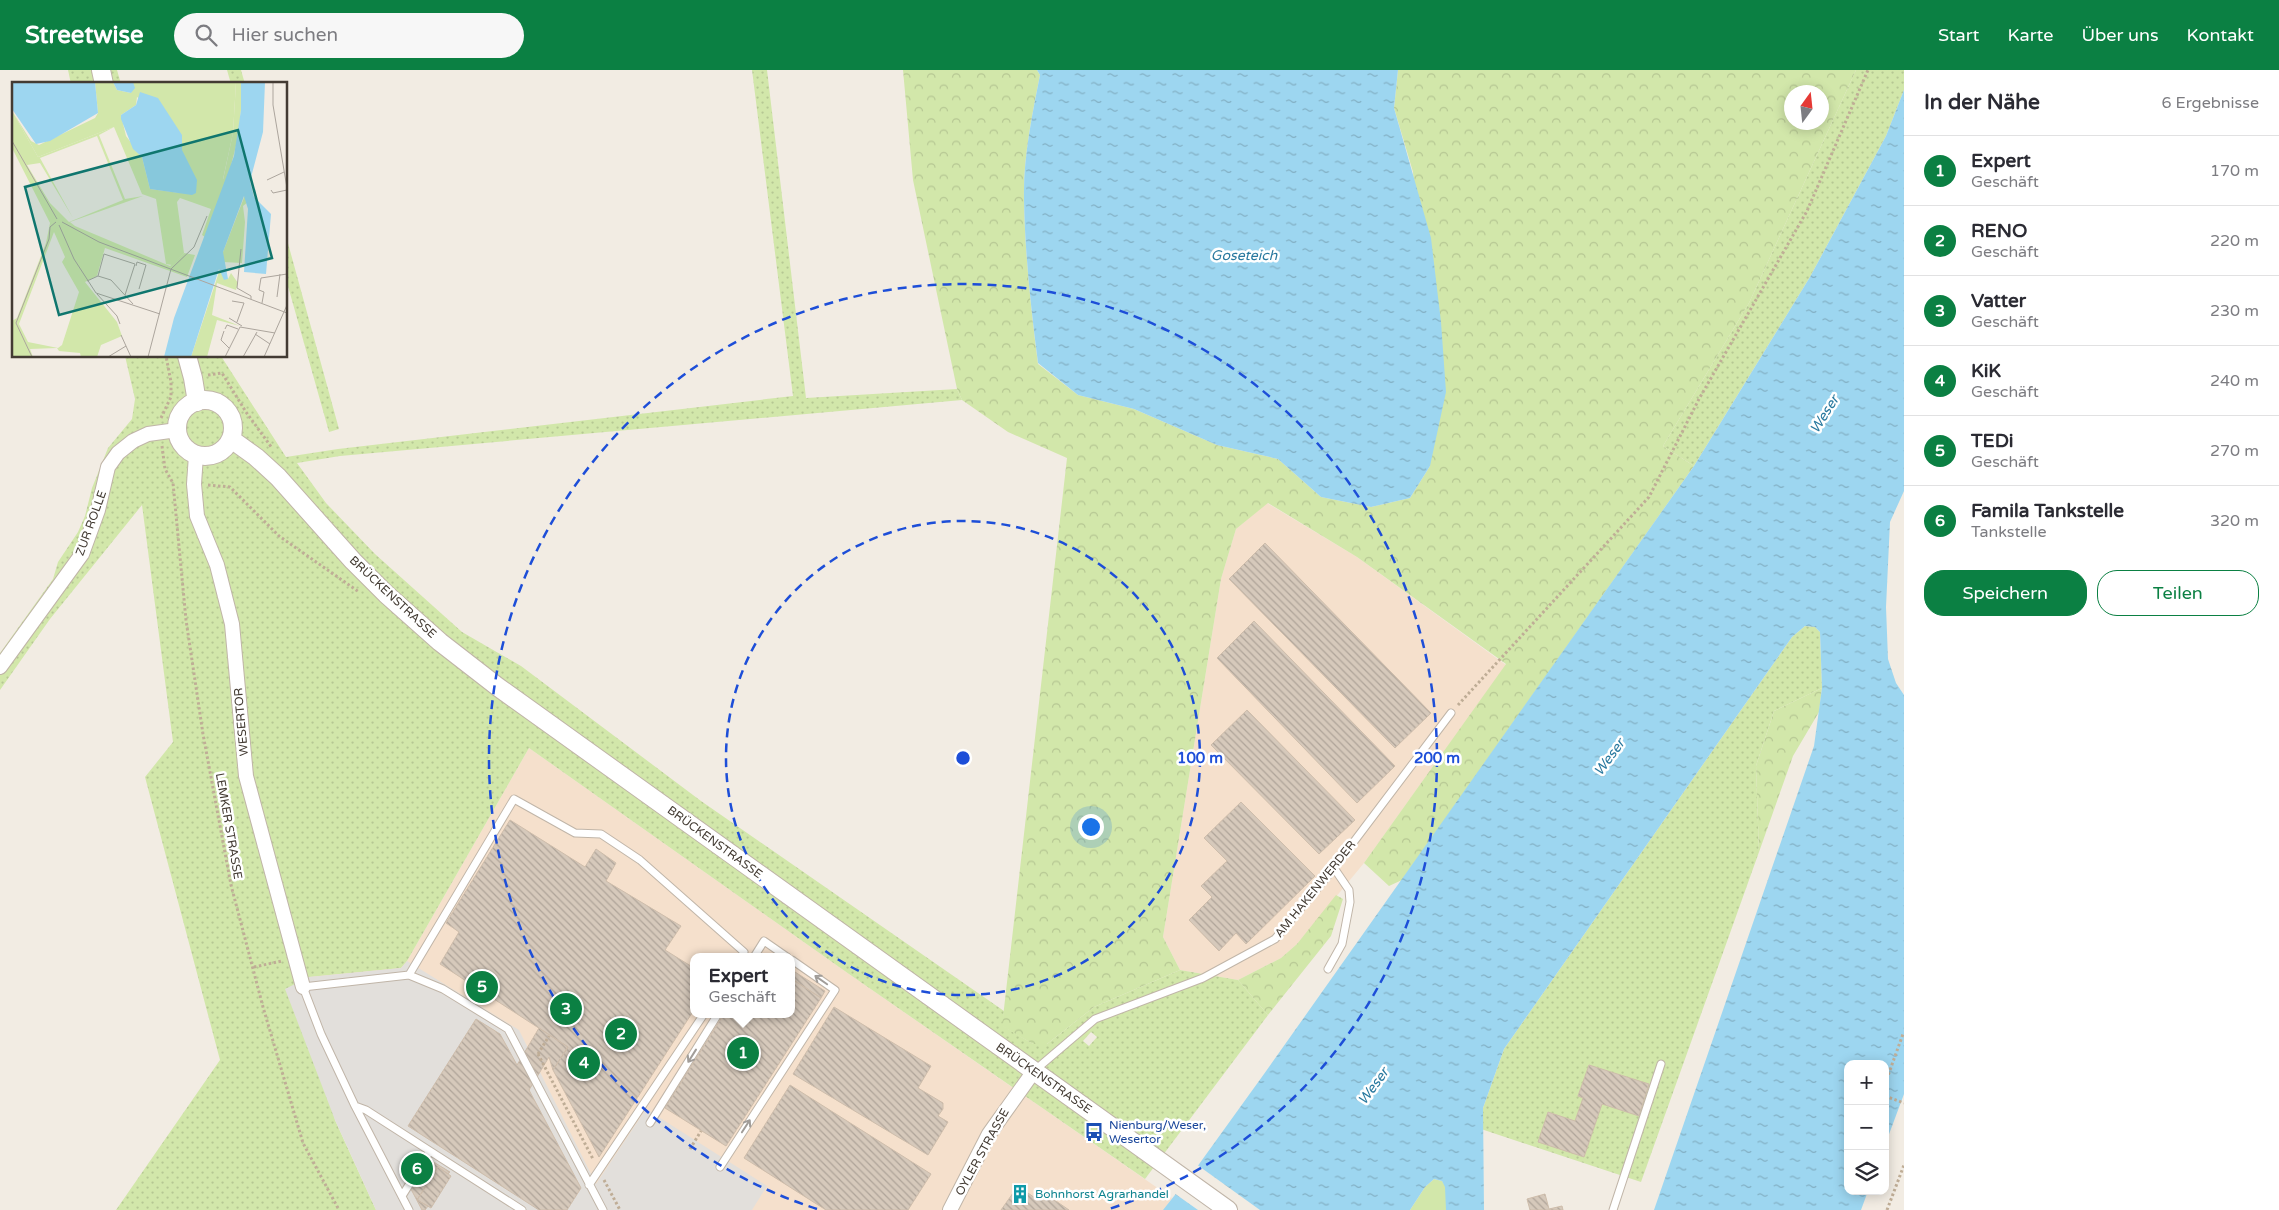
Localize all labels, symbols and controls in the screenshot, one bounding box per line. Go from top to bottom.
search box [174,13,524,58]
text: Streetwise [25,21,144,50]
icon: search [192,21,220,49]
text: Hier suchen [232,24,338,46]
text: Start [1938,24,1979,46]
text: Karte [2007,24,2053,46]
text: Über uns [2081,24,2159,46]
text: Kontakt [2187,24,2254,46]
inset map [12,82,288,358]
north arrow [1784,85,1829,130]
text: In der Nähe [1924,90,2040,115]
text: 6 Ergebnisse [2161,93,2259,113]
text: Expert [1971,150,2031,172]
text: 1 [1935,161,1945,181]
text: 170 m [2210,161,2259,181]
text: Geschäft [1971,172,2039,192]
text: RENO [1971,220,2027,242]
text: 2 [1935,231,1945,251]
text: 220 m [2210,231,2259,251]
text: Geschäft [1971,242,2039,262]
water label: Goseteich [1211,247,1278,264]
text: Vatter [1971,290,2026,312]
text: 3 [1935,301,1945,321]
text: 230 m [2210,301,2259,321]
text: Geschäft [1971,312,2039,332]
text: KiK [1971,360,2001,382]
text: 4 [1935,371,1945,391]
text: 240 m [2210,371,2259,391]
text: Geschäft [1971,382,2039,402]
water label: Weser [1806,391,1843,436]
text: TEDi [1971,430,2014,452]
text: 5 [1935,441,1945,461]
text: 270 m [2210,441,2259,461]
text: Geschäft [1971,452,2039,472]
street label: ZUR ROLLE [73,488,109,557]
text: Famila Tankstelle [1971,500,2124,522]
text: 6 [1935,511,1945,531]
text: 320 m [2210,511,2259,531]
text: Tankstelle [1971,522,2047,542]
street label: BRÜCKENSTRASSE [347,553,440,641]
button: Speichern [1924,570,2087,616]
button: Teilen [2097,570,2259,616]
street label: WESERTOR [231,687,251,757]
water label: Weser [1590,734,1629,779]
centre of rings [954,749,972,767]
text: 100 m [1177,749,1223,767]
text: 200 m [1414,749,1460,767]
street label: LEMKER STRASSE [213,772,245,881]
street label: BRÜCKENSTRASSE [665,803,765,881]
your location [1078,814,1104,840]
street label: AM HAKENWERDER [1272,838,1358,940]
popup [690,953,795,1018]
text: Expert [709,965,768,987]
pin: 5 [466,968,498,1006]
one-way arrow [814,975,828,985]
text: Geschäft [709,987,776,1007]
pin: 3 [550,990,582,1028]
pin: 2 [605,1015,637,1053]
pin: 1 [727,1034,759,1072]
street label: BRÜCKENSTRASSE [993,1040,1095,1117]
pin: 4 [568,1044,600,1082]
one-way arrow [687,1048,697,1062]
map controls [1844,1060,1889,1195]
button: + [1844,1060,1889,1105]
water label: Weser [1354,1063,1393,1108]
button: − [1844,1105,1889,1150]
street label: OYLER STRASSE [952,1106,1012,1198]
place label: Nienburg/Weser, Wesertor [1109,1118,1206,1146]
one-way arrow [741,1119,752,1133]
bus stop icon: Nienburg/Weser, Wesertor [1083,1121,1105,1143]
pin: 6 [401,1150,433,1188]
button: layers [1844,1150,1889,1195]
building icon: Bohnhorst Agrarhandel [1009,1183,1031,1205]
place label: Bohnhorst Agrarhandel [1035,1187,1169,1201]

